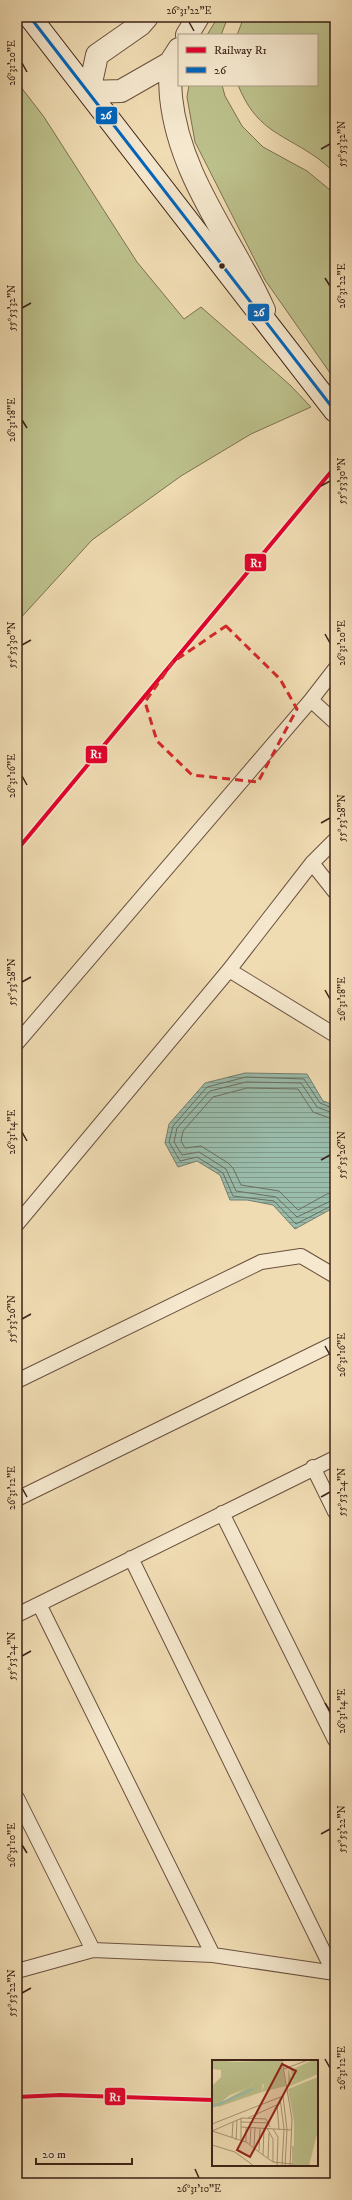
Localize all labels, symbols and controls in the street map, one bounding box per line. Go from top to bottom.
text: 26°31'22"E [166,5,212,17]
legend [178,34,318,86]
text: 26°31'20"E [6,40,18,86]
text: Railway R1 [214,43,267,58]
text: 26 [214,63,227,78]
line badge: 26 [95,106,118,125]
text: 26 [100,109,113,123]
text: 55°53'32"N [336,121,348,167]
unlabelled marker [217,261,227,271]
text: 26°31'22"E [336,263,348,309]
text: 55°53'32"N [6,285,18,331]
line badge: 26 [247,303,270,322]
text: 26 [253,306,266,320]
text: 26°31'18"E [6,398,18,442]
text: 55°53'30"N [336,458,348,504]
line badge: R1 [244,553,267,572]
text: R1 [250,557,262,571]
text: 26°31'20"E [336,620,348,666]
text: 55°53'30"N [6,622,18,668]
line badge: R1 [85,745,108,764]
text: R1 [90,748,102,762]
text: 26°31'16"E [6,754,18,798]
text: 55°53'28"N [336,794,348,842]
text: 55°53'28"N [6,958,18,1006]
text: 26°31'18"E [336,977,348,1021]
text: 26°31'14"E [6,1110,18,1154]
text: 55°53'26"N [336,1131,348,1179]
text: 55°53'26"N [6,1295,18,1343]
text: 26°31'16"E [336,1333,348,1377]
text: 26°31'12"E [6,1466,18,1510]
text: 55°53'24"N [336,1468,348,1516]
text: 55°53'24"N [6,1632,18,1680]
text: 26°31'14"E [336,1689,348,1733]
text: 55°53'22"N [336,1805,348,1853]
text: 26°31'10"E [6,1823,18,1867]
text: 55°53'22"N [6,1969,18,2017]
text: 26°31'12"E [336,2046,348,2090]
inset map [212,2060,318,2166]
line badge: R1 [104,2087,126,2106]
text: R1 [109,2091,121,2105]
scale bar [36,2140,132,2166]
text: 20 m [42,2147,66,2162]
text: 26°31'10"E [177,2183,221,2195]

